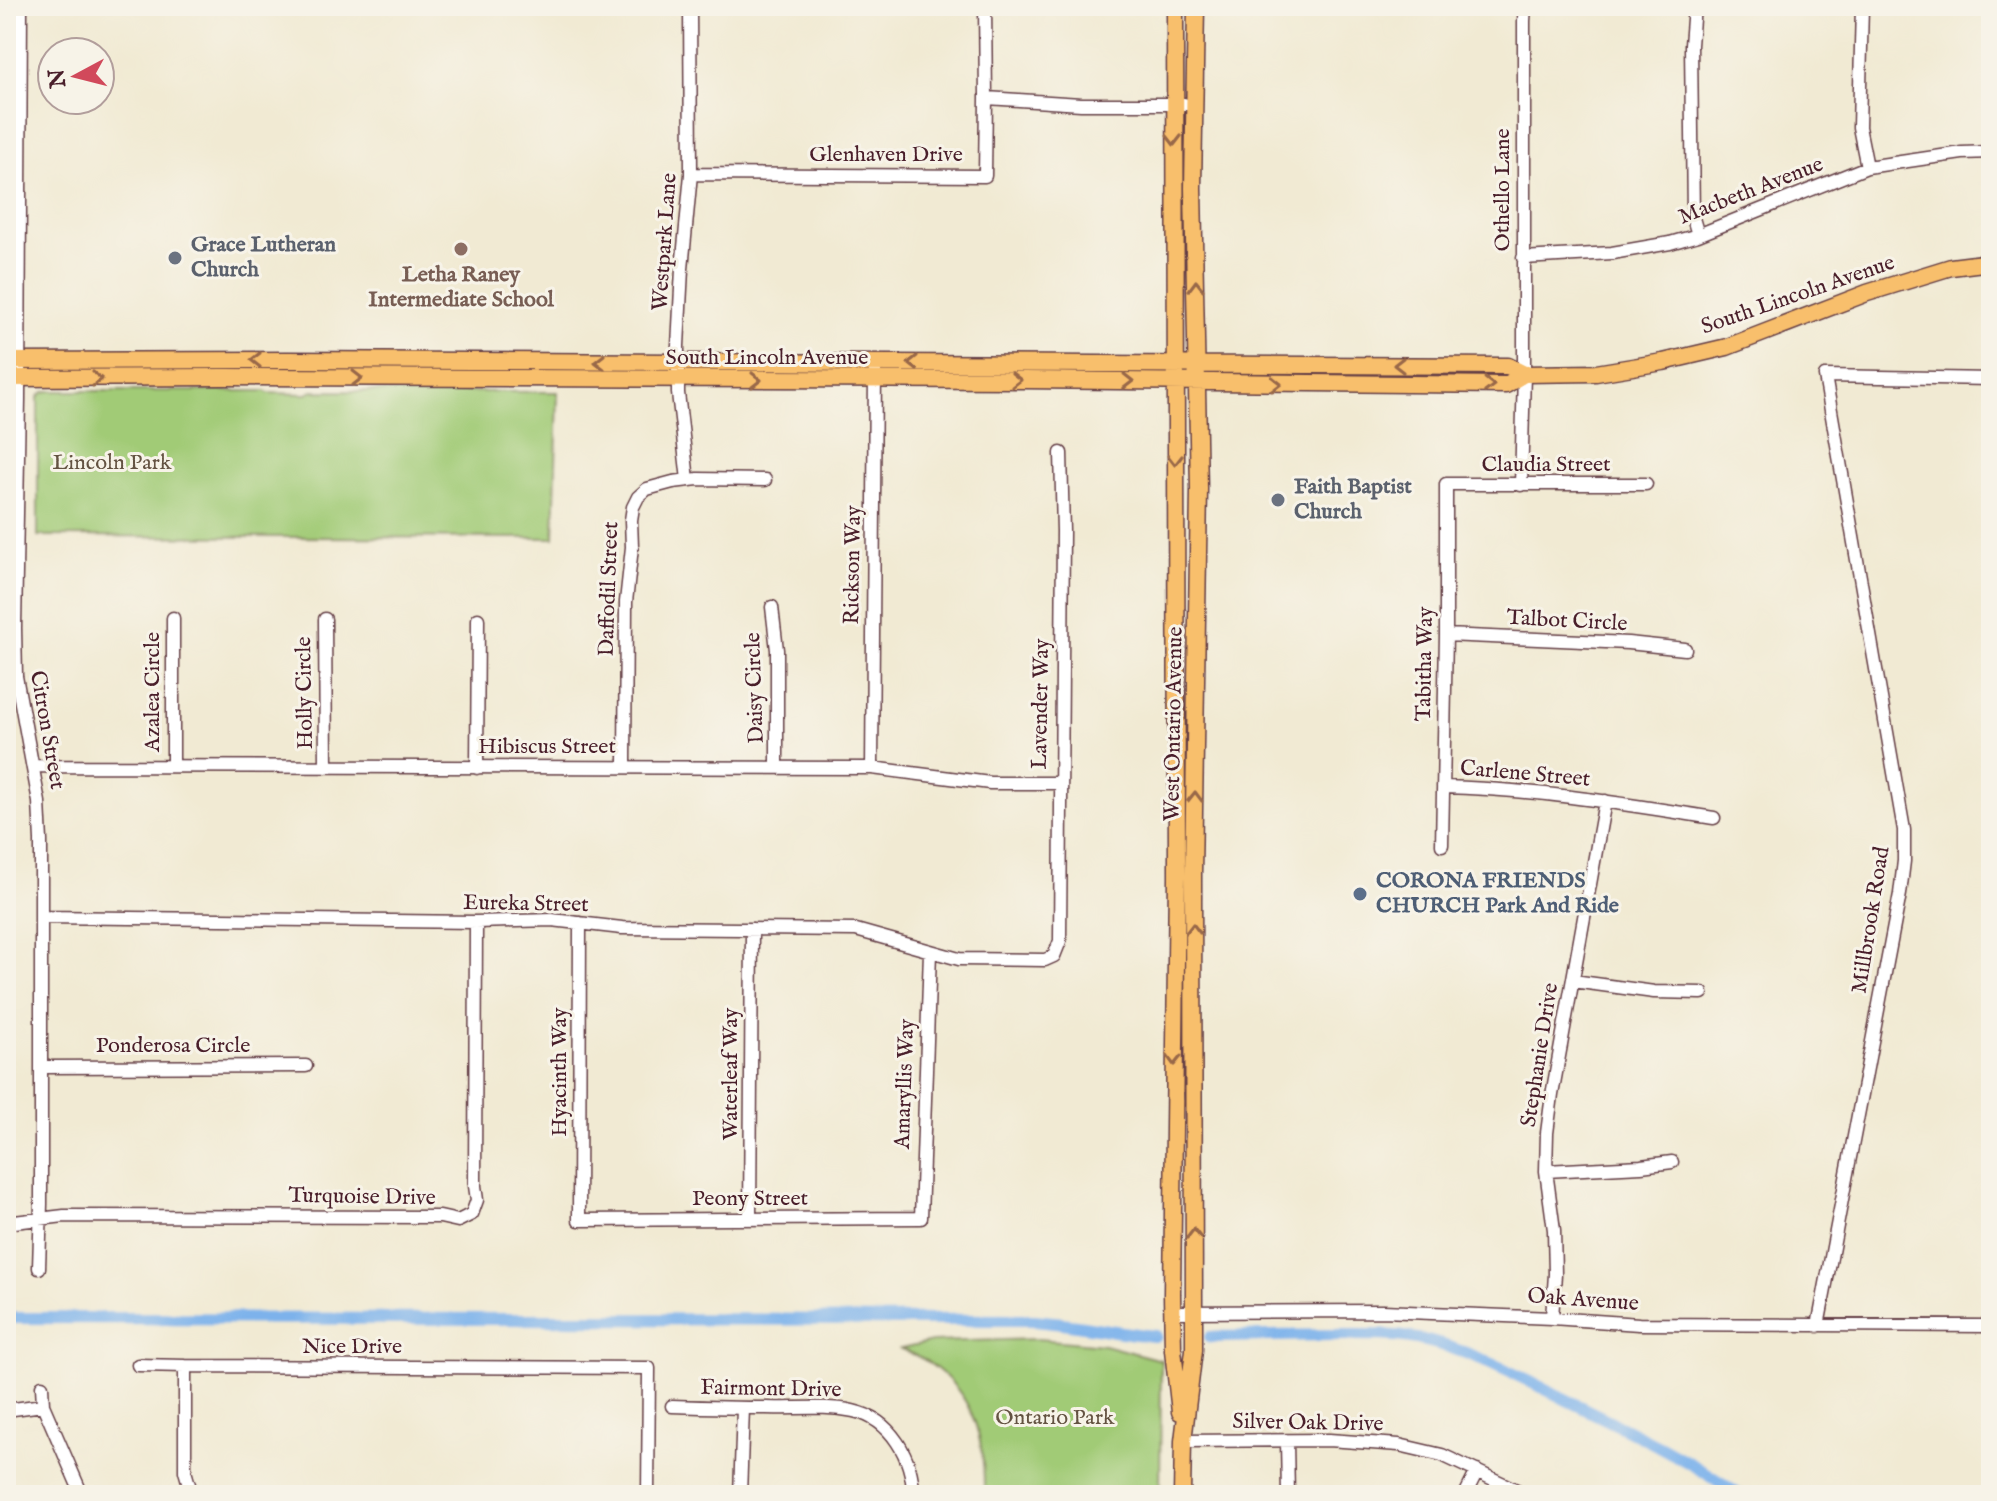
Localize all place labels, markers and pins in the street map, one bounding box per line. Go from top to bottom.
place label: Grace Lutheran Church [191,231,336,284]
marker: Letha Raney Intermediate School [452,240,470,258]
marker: Grace Lutheran Church [166,249,184,267]
place label: Letha Raney Intermediate School [368,261,555,314]
place label: Faith Baptist Church [1294,473,1412,526]
marker: Faith Baptist Church [1269,491,1287,509]
place label: CORONA FRIENDS CHURCH Park And Ride [1376,867,1619,920]
marker: CORONA FRIENDS CHURCH Park And Ride [1351,885,1369,903]

